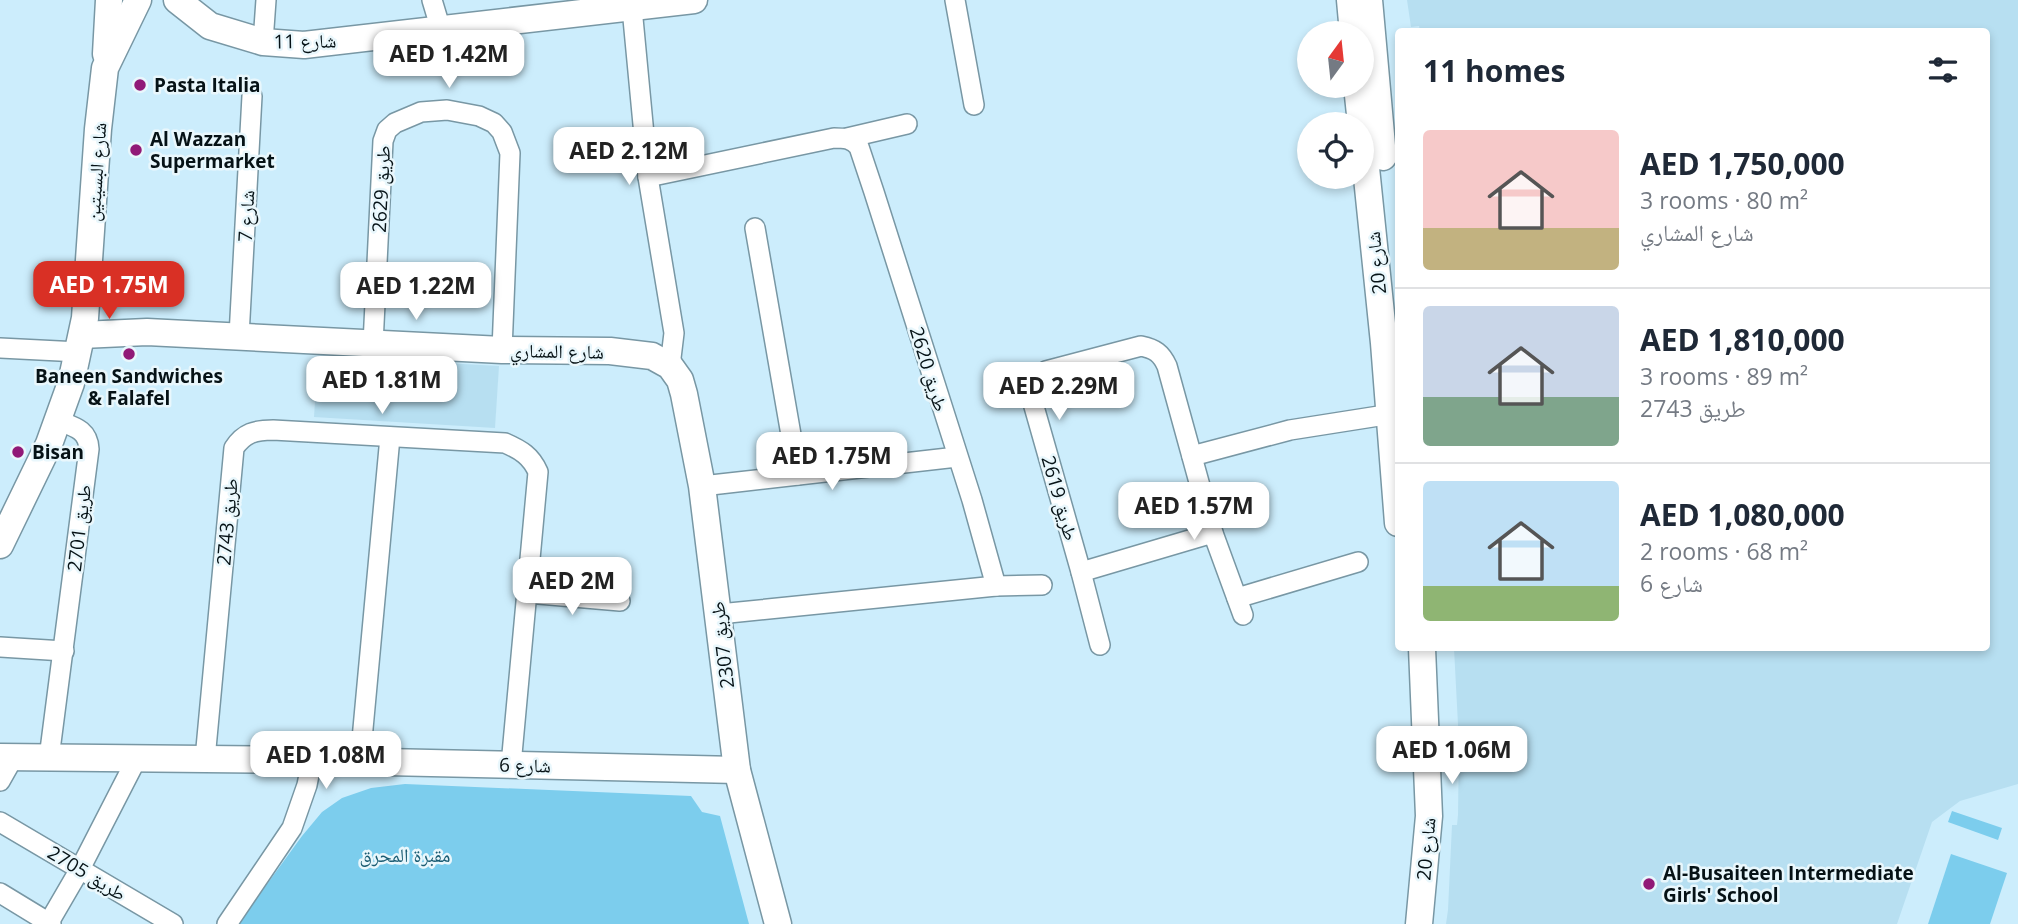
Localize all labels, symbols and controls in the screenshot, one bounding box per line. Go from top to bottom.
north arrow [1297,21,1374,98]
map controls [1297,21,1374,189]
street label: شارع 11 [273,27,337,55]
pin: AED 1.42M [369,31,529,90]
text: AED 1.42M [389,37,509,69]
text: 11 homes [1423,50,1566,91]
icon: filters [1924,51,1962,89]
place label: Pasta Italia [154,72,261,98]
marker: Pasta Italia [132,77,148,93]
button: locate [1297,112,1374,189]
street label: شارع البسيتين [80,122,112,222]
place label: Al Wazzan Supermarket [150,126,275,174]
pin: AED 2.12M [549,128,709,187]
text: AED 2.12M [569,134,689,166]
marker: Al Wazzan Supermarket [128,142,144,158]
text: AED 1,750,000 [1640,143,1845,184]
street label: طريق 2629 [366,145,396,233]
icon: home [1479,158,1563,242]
text: 3 rooms · 80 m² [1640,184,1808,216]
street label: شارع 7 [232,189,260,243]
text: شارع المشاري [1640,216,1754,248]
street label: شارع 20 [1360,230,1392,296]
pin: AED 1.75M [29,262,189,321]
pin: AED 1.22M [336,262,496,322]
text: AED 1.75M [49,268,169,300]
text: AED 1.22M [356,269,476,301]
text: AED 1,810,000 [1640,319,1845,360]
street label: طريق 2620 [904,323,954,415]
icon: home [1479,334,1563,418]
street label: شارع المشاري [510,337,604,368]
marker: Baneen Sandwiches & Falafel [121,346,137,362]
pin: AED 1.81M [302,356,462,416]
text: 3 rooms · 89 m² [1640,360,1808,392]
pin: AED 2.29M [979,362,1139,422]
place label: Baneen Sandwiches & Falafel [35,363,223,411]
text: AED 1.81M [322,363,442,395]
text: AED 2.29M [999,369,1119,401]
text: طريق 2743 [1640,392,1746,424]
pin: AED 1.75M [752,433,912,492]
place label: Bisan [32,439,84,465]
text: AED 1.75M [772,439,892,471]
marker: Bisan [10,444,26,460]
street label: طريق 2619 [1035,452,1085,544]
street label: طريق 2743 [210,477,244,567]
pin: AED 1.57M [1114,482,1274,542]
street label: طريق 2701 [61,483,97,573]
text: AED 1.57M [1134,489,1254,521]
text: AED 1,080,000 [1640,494,1845,535]
icon: home [1479,509,1563,593]
text: 2 rooms · 68 m² [1640,535,1808,567]
pin: AED 2M [515,558,629,617]
text: AED 2M [529,564,615,596]
text: شارع 6 [1640,567,1703,599]
street label: طريق 2307 [704,600,740,690]
pin: AED 1.06M [1372,726,1532,786]
pin: AED 1.08M [246,732,406,791]
text: AED 1.06M [1392,733,1512,765]
text: AED 1.08M [266,738,386,770]
street label: شارع 6 [499,752,551,778]
street label: شارع 20 [1410,817,1442,881]
street label: طريق 2705 [43,839,131,907]
park label: مقبرة المحرق [360,842,450,868]
place label: Al-Busaiteen Intermediate Girls' School [1663,860,1914,908]
marker: Al-Busaiteen Intermediate Girls' School [1641,876,1657,892]

